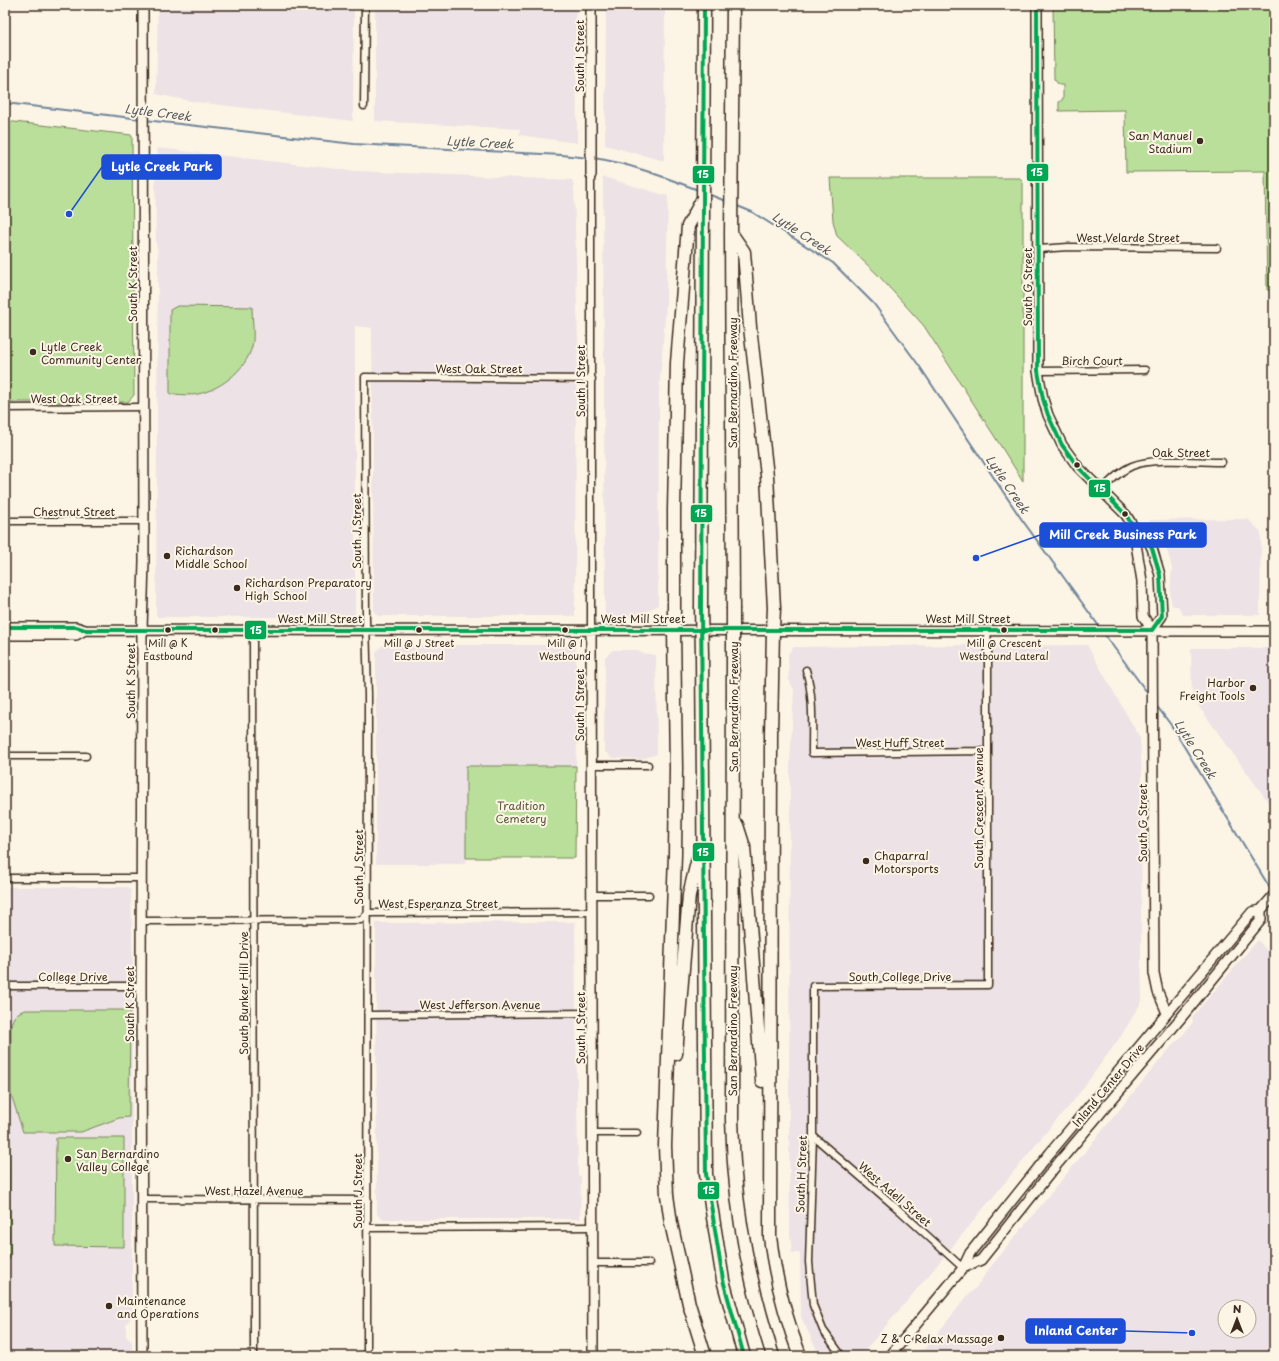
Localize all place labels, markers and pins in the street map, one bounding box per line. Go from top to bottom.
place label: San Manuel Stadium [1128,127,1192,157]
marker: San Manuel Stadium [1195,136,1205,146]
callout: Lytle Creek Park [102,155,221,179]
place label: Lytle Creek Community Center [41,338,142,368]
marker: Lytle Creek Community Center [28,347,38,357]
unlabelled marker [1072,460,1082,470]
unlabelled marker [1120,509,1130,519]
callout: Mill Creek Business Park [1040,523,1206,547]
place label: Richardson Middle School [175,542,247,572]
marker: Richardson Middle School [162,551,172,561]
place label: Richardson Preparatory High School [245,574,372,604]
marker: Richardson Preparatory High School [232,583,242,593]
marker: Mill @ K Eastbound [163,625,173,635]
unlabelled marker [210,625,220,635]
marker: Mill @ J Street Eastbound [414,625,424,635]
marker: Mill @ I Westbound [560,625,570,635]
marker: Mill @ Crescent Westbound Lateral [999,625,1009,635]
place label: Mill @ K Eastbound [143,635,193,663]
place label: Mill @ J Street Eastbound [384,635,454,663]
place label: Mill @ I Westbound [539,635,591,663]
place label: Mill @ Crescent Westbound Lateral [959,635,1049,663]
place label: Harbor Freight Tools [1179,674,1246,704]
marker: Harbor Freight Tools [1248,683,1258,693]
place label: Chaparral Motorsports [874,847,939,877]
marker: Chaparral Motorsports [861,856,871,866]
place label: San Bernardino Valley College [76,1145,159,1175]
marker: San Bernardino Valley College [63,1154,73,1164]
place label: Maintenance and Operations [117,1292,199,1322]
marker: Maintenance and Operations [104,1301,114,1311]
callout: Inland Center [1026,1319,1125,1343]
place label: Z & C Relax Massage [880,1330,993,1347]
marker: Z & C Relax Massage [996,1333,1006,1343]

